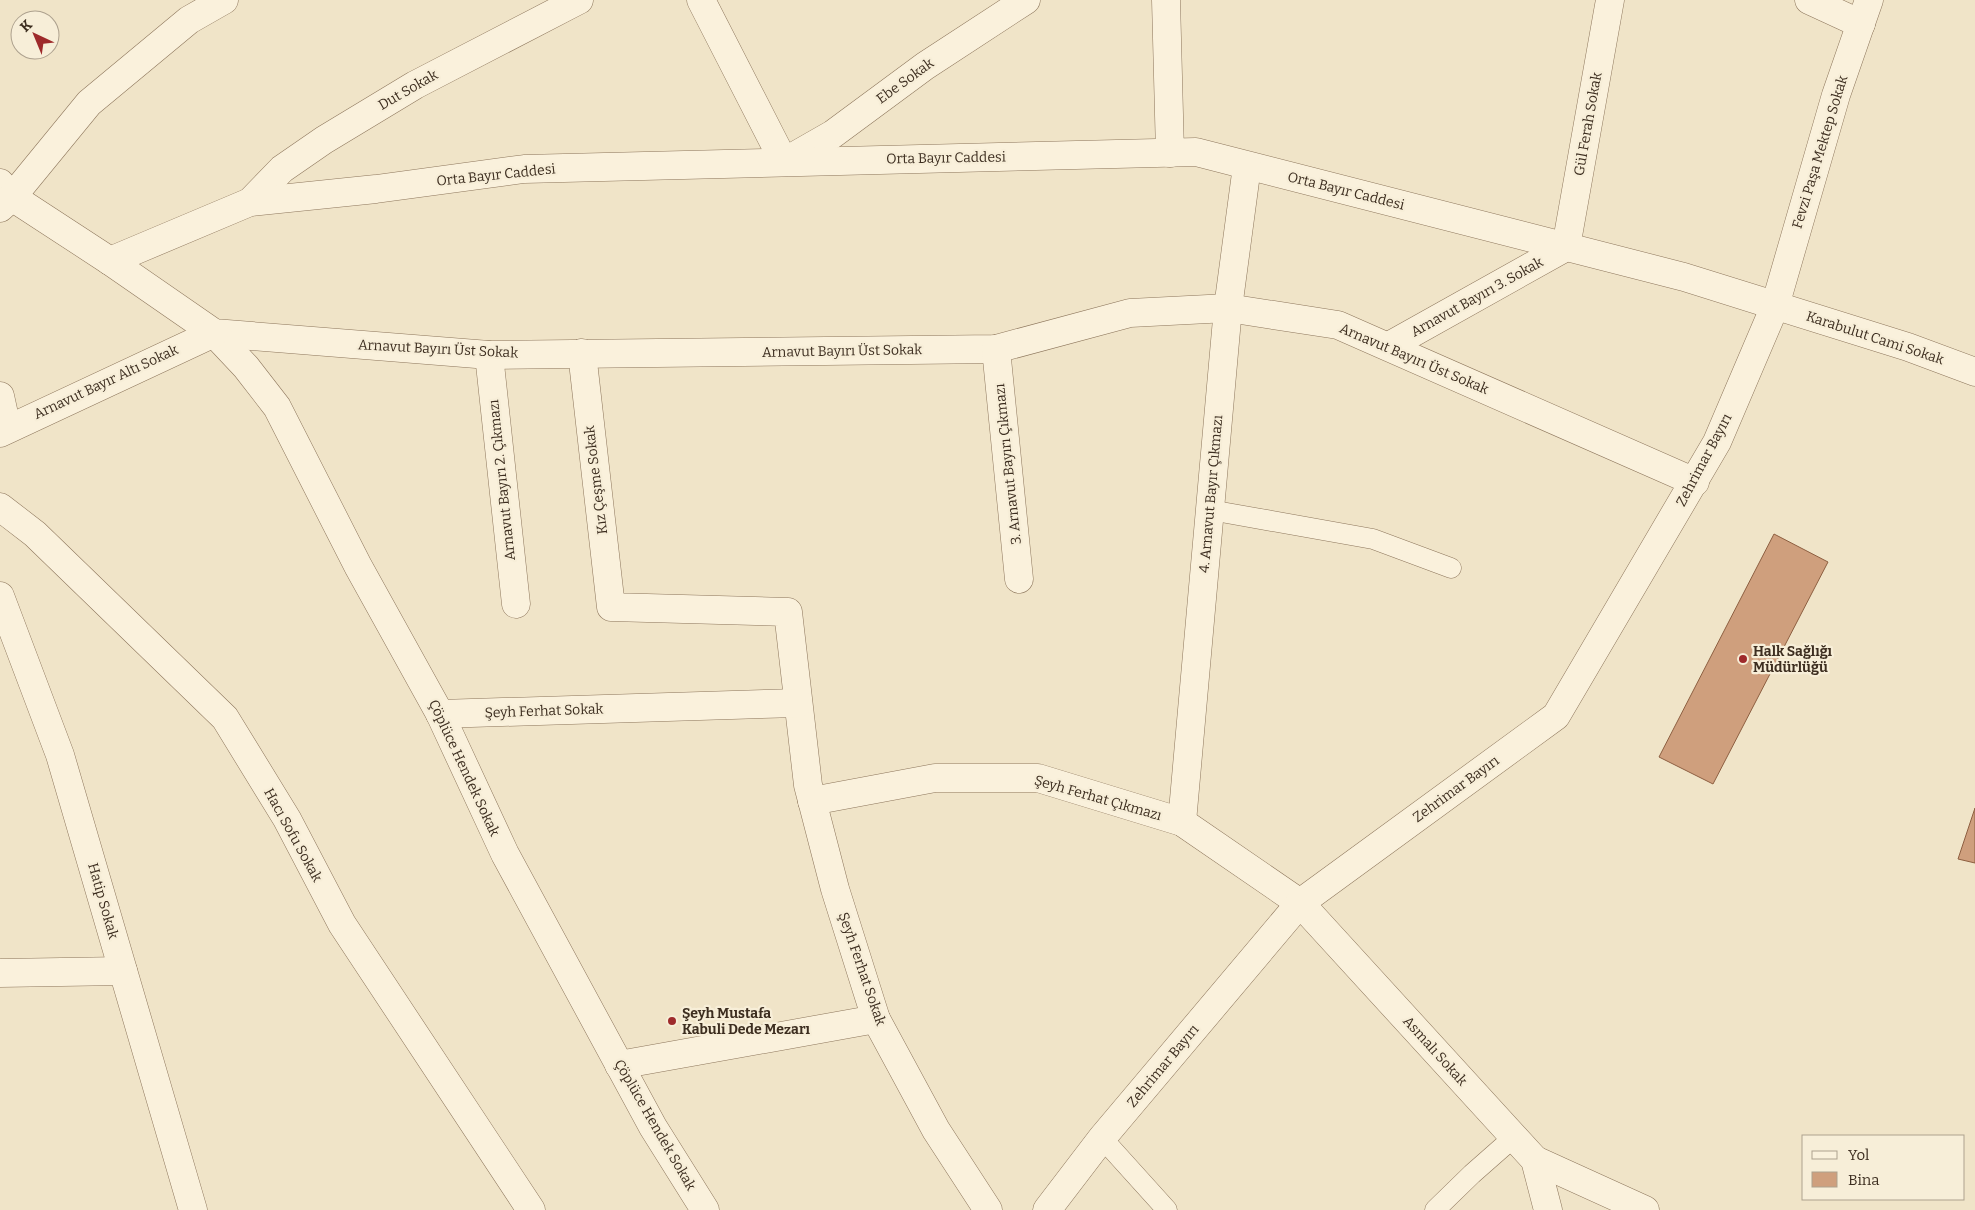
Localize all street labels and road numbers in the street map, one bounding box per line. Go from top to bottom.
street label: Ebe Sokak [873,55,937,107]
street label: Dut Sokak [375,66,441,114]
street label: Gül Ferah Sokak [1571,71,1605,177]
street label: Fevzi Paşa Mektep Sokak [1789,73,1851,231]
street label: Orta Bayır Caddesi [886,148,1006,168]
street label: Orta Bayır Caddesi [436,160,556,190]
street label: Orta Bayır Caddesi [1286,168,1406,214]
street label: Arnavut Bayırı 3. Sokak [1408,253,1546,340]
street label: Karabulut Cami Sokak [1804,308,1946,368]
street label: Arnavut Bayırı Üst Sokak [1337,320,1491,398]
street label: Arnavut Bayırı Üst Sokak [357,336,519,362]
street label: Arnavut Bayır Altı Sokak [31,341,181,423]
street label: Arnavut Bayırı Üst Sokak [762,341,922,361]
street label: 3. Arnavut Bayırı Çıkmazı [991,383,1025,545]
street label: Arnavut Bayırı 2. Çıkmazı [485,399,519,561]
street label: Zehrimar Bayırı [1672,411,1736,509]
street label: 4. Arnavut Bayır Çıkmazı [1196,414,1226,574]
street label: Kız Çeşme Sokak [581,424,611,535]
street label: Çöplüce Hendek Sokak [425,697,503,839]
street label: Şeyh Ferhat Sokak [484,700,604,722]
street label: Zehrimar Bayırı [1409,752,1503,826]
street label: Şeyh Ferhat Çıkmazı [1032,772,1164,824]
street label: Hacı Sofu Sokak [260,785,326,885]
street label: Hatip Sokak [84,861,122,941]
street label: Şeyh Ferhat Sokak [835,910,889,1028]
street label: Asmalı Sokak [1399,1013,1471,1089]
street label: Zehrimar Bayırı [1124,1021,1202,1111]
street label: Çöplüce Hendek Sokak [610,1056,700,1194]

